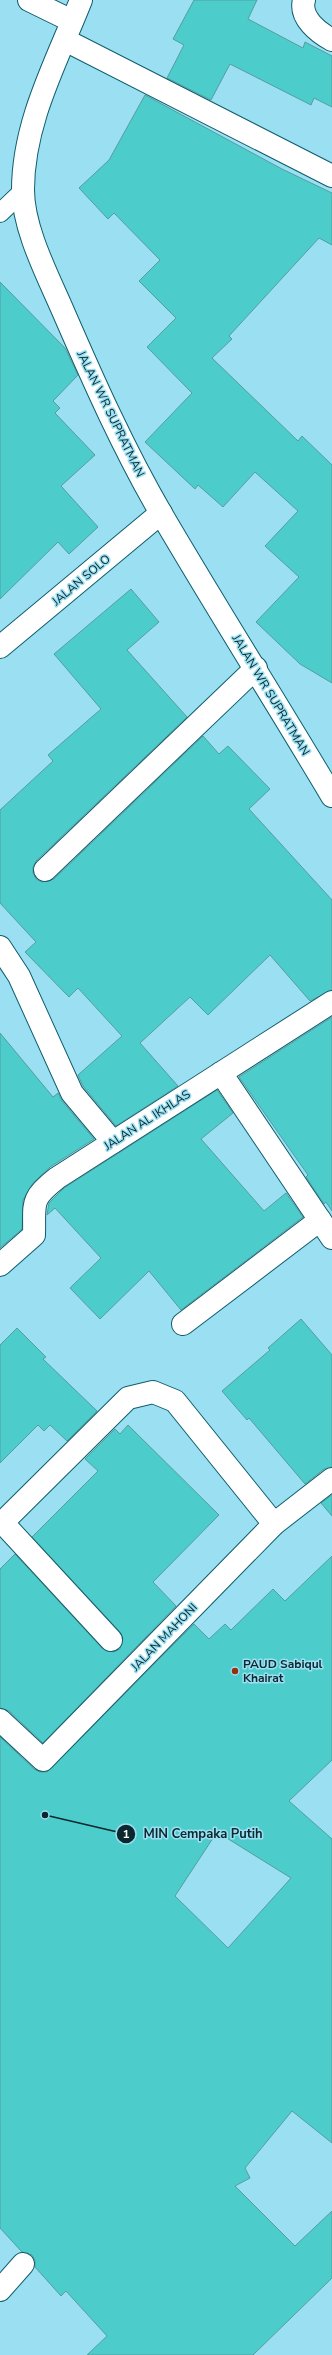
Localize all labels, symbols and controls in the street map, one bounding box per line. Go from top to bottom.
street label: JALAN WR SUPRATMAN [73,347,149,480]
street label: JALAN SOLO [48,551,114,610]
street label: JALAN WR SUPRATMAN [228,631,314,758]
street label: JALAN AL IKHLAS [100,1086,193,1154]
street label: JALAN MAHONI [127,1599,201,1675]
place label: PAUD Sabiqul Khairat [243,1656,323,1686]
marker: PAUD Sabiqul Khairat [230,1666,240,1676]
callout: MIN Cempaka Putih [116,1821,271,1846]
text: MIN Cempaka Putih [143,1825,263,1843]
text: 1 [122,1826,130,1842]

